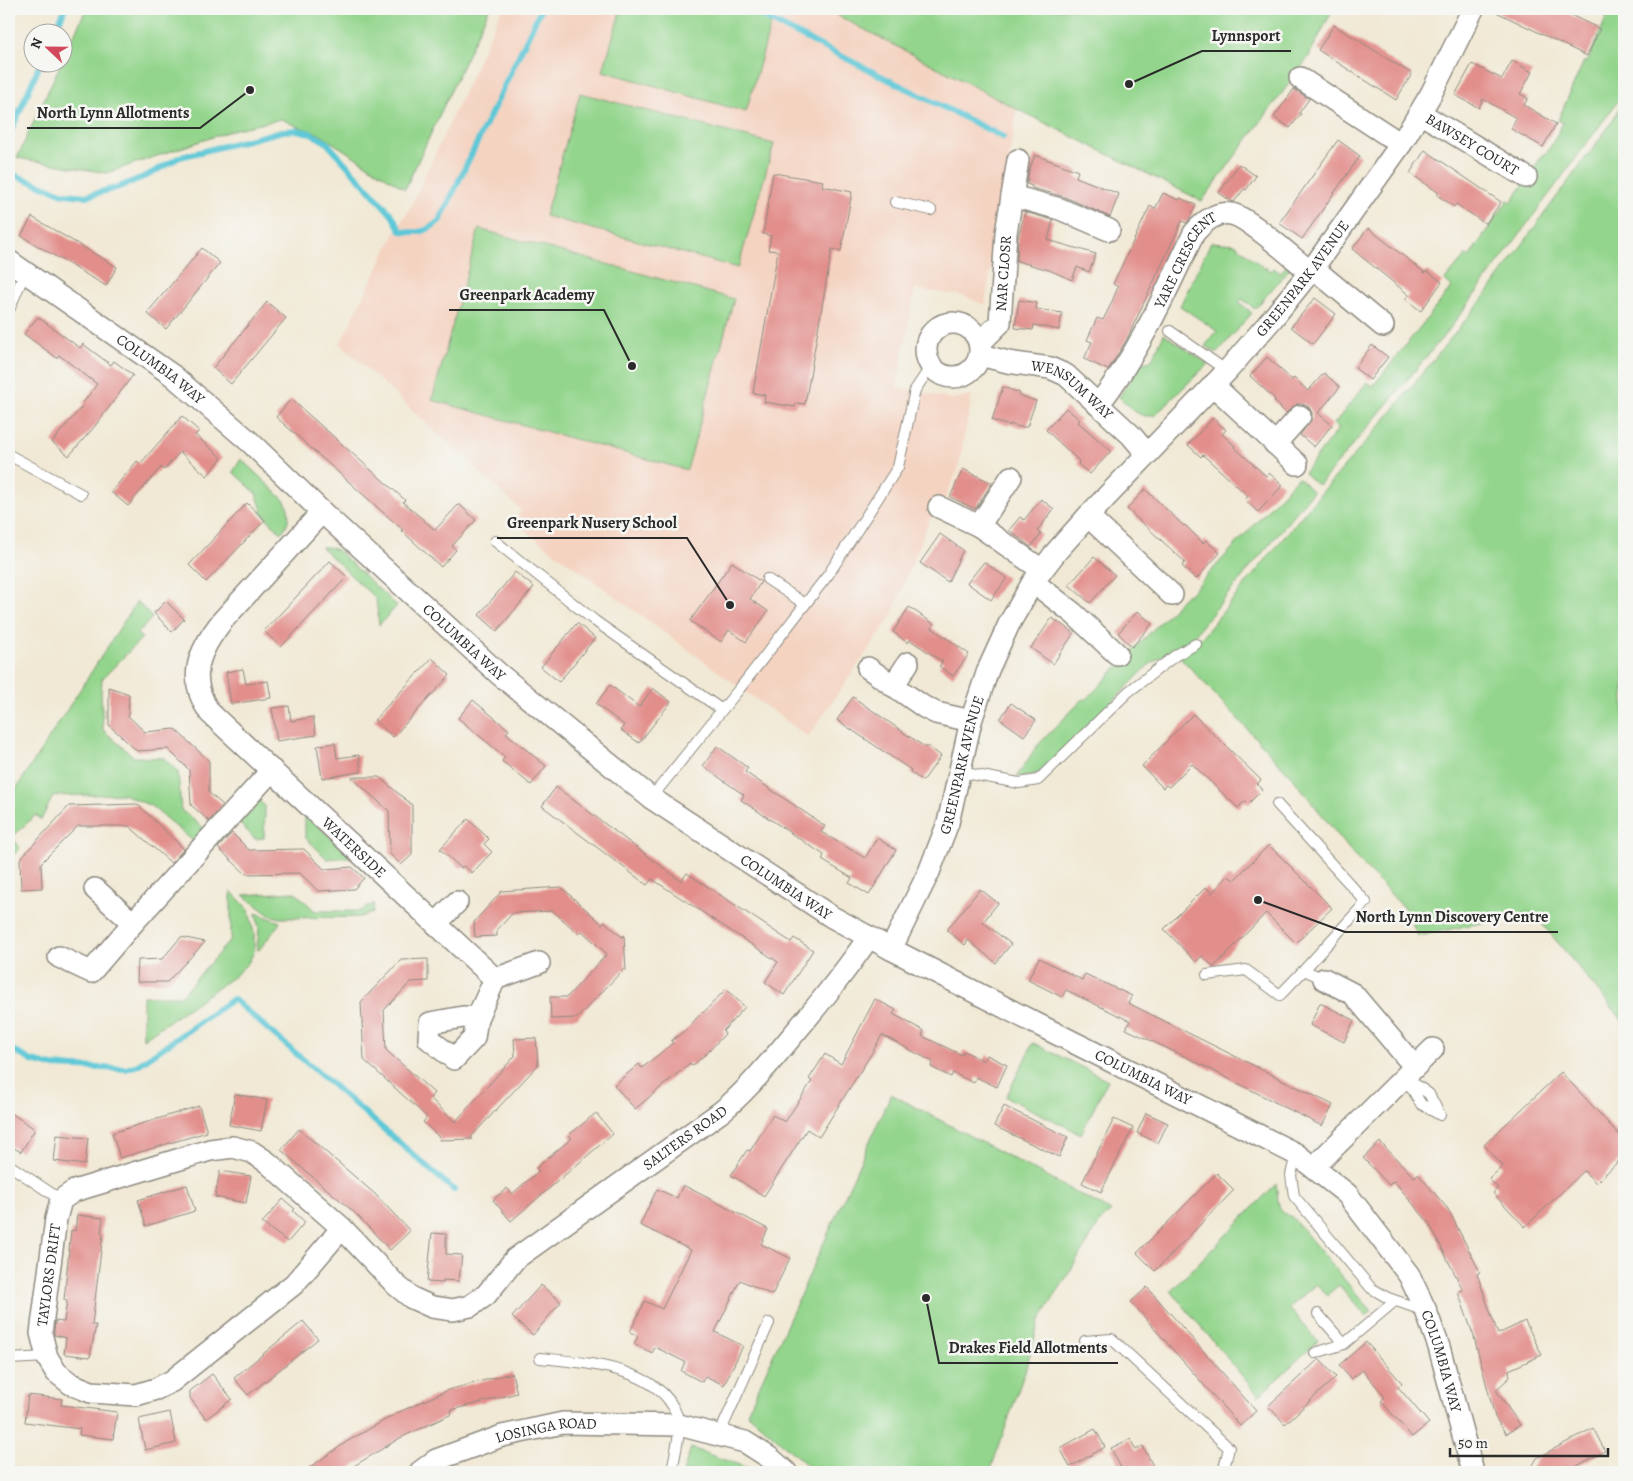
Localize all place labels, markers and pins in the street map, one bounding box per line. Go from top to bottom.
callout: Lynnsport [1202,20,1291,51]
callout: North Lynn Allotments [27,97,200,128]
callout: Greenpark Academy [449,279,604,310]
callout: Greenpark Nusery School [497,507,687,538]
callout: North Lynn Discovery Centre [1345,901,1558,932]
callout: Drakes Field Allotments [939,1332,1118,1363]

